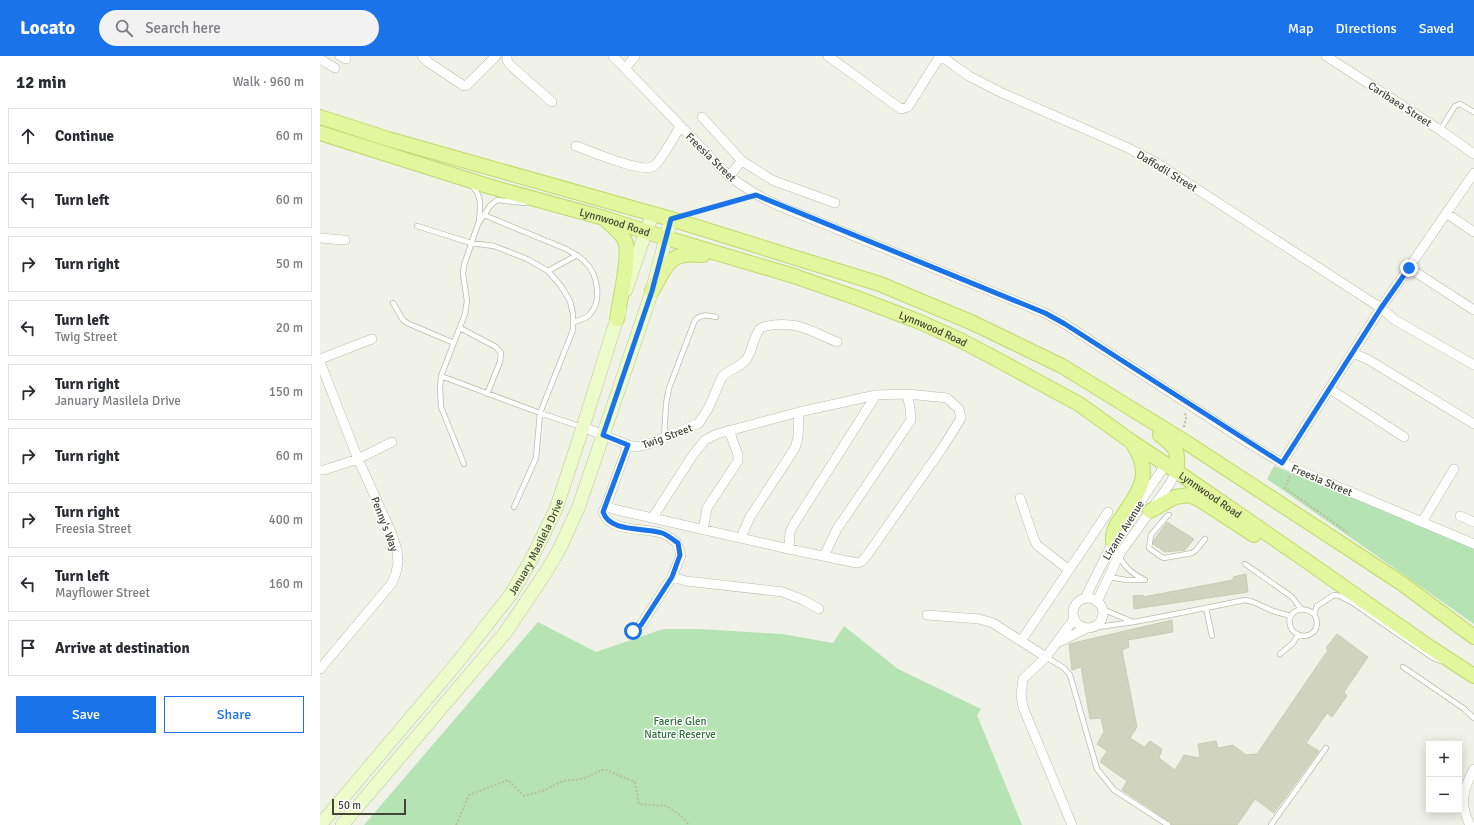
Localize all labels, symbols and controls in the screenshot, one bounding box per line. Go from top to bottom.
search box [99,10,379,46]
text: Locato [20,16,75,40]
icon: search [113,17,135,39]
text: Search here [145,19,221,37]
text: Map [1288,20,1314,37]
text: Directions [1336,20,1397,37]
text: Saved [1419,20,1454,37]
text: 12 min [16,72,66,93]
text: Walk · 960 m [233,74,304,90]
street label: Caribaea Street [1366,79,1434,130]
icon: ahead [17,125,39,147]
text: Continue [55,127,114,145]
text: 60 m [276,128,303,144]
street label: Freesia Street [683,130,739,185]
street label: Daffodil Street [1134,148,1200,195]
icon: left [17,189,39,211]
text: Turn left [55,191,109,209]
text: 60 m [276,192,303,208]
street label: Lynnwood Road [578,206,652,240]
icon: right [17,253,39,275]
text: Turn right [55,255,120,273]
text: 50 m [276,256,303,272]
route end [1400,259,1418,277]
street label: Lynnwood Road [897,309,970,350]
text: Turn left [55,311,109,329]
icon: left [17,317,39,339]
text: 20 m [276,320,303,336]
text: Twig Street [55,329,117,345]
text: Turn right [55,375,120,393]
icon: right [17,381,39,403]
text: 150 m [269,384,303,400]
text: January Masilela Drive [55,393,181,409]
street label: Twig Street [640,421,694,452]
icon: right [17,445,39,467]
text: Turn right [55,447,120,465]
text: 60 m [276,448,303,464]
street label: Freesia Street [1289,462,1354,499]
street label: Lynnwood Road [1176,469,1244,521]
street label: Penny's Way [368,495,401,554]
street label: January Masilela Drive [506,497,566,598]
street label: Lizann Avenue [1100,498,1147,562]
text: Turn right [55,503,120,521]
icon: right [17,509,39,531]
text: 400 m [269,512,303,528]
text: Freesia Street [55,521,132,537]
text: Turn left [55,567,109,585]
icon: left [17,573,39,595]
text: 160 m [269,576,303,592]
text: Mayflower Street [55,585,150,601]
route start [624,622,642,640]
icon: arrive [17,637,39,659]
text: Arrive at destination [55,639,190,657]
button: Save [16,696,156,733]
button: Share [164,696,304,733]
park label: Faerie Glen Nature Reserve [644,715,716,741]
map controls [1426,741,1462,813]
button: + [1426,741,1462,777]
button: − [1426,777,1462,813]
scale bar [332,797,406,816]
text: 50 m [338,799,361,812]

